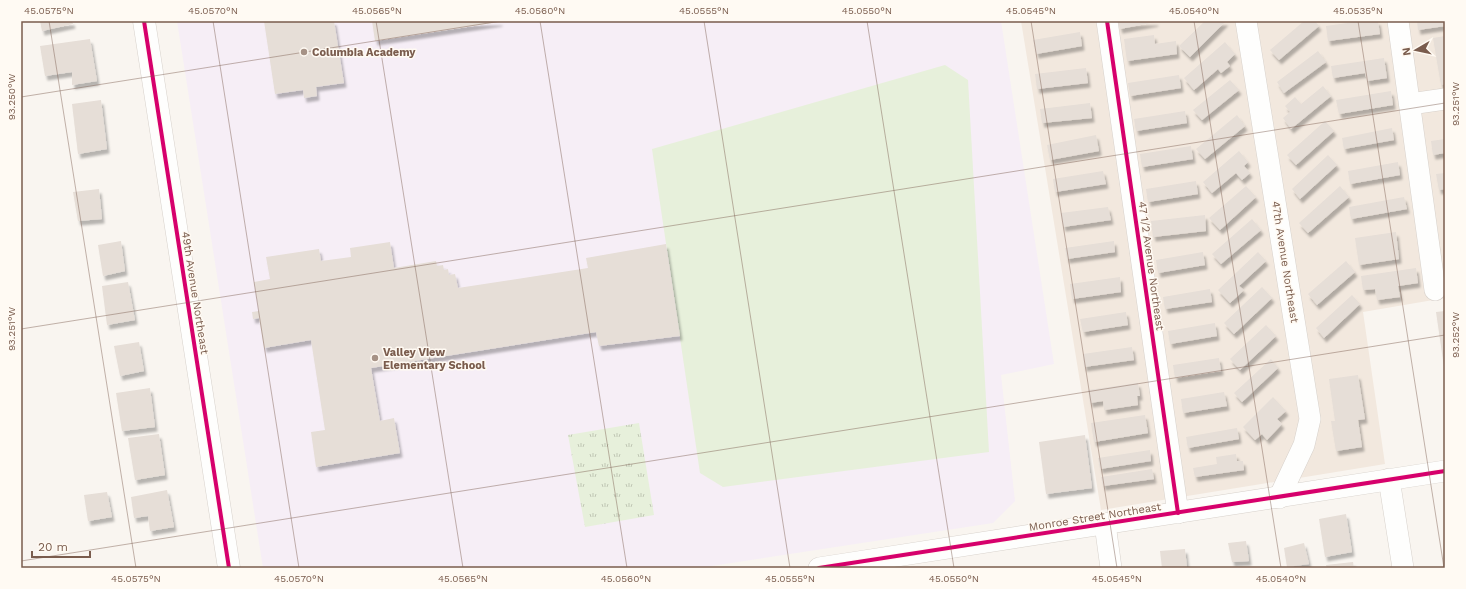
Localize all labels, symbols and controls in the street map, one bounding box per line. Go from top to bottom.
text: 45.0575°N [24,5,74,16]
text: 45.0570°N [188,5,238,16]
text: 45.0565°N [352,5,402,16]
text: 45.0560°N [515,5,565,16]
text: 45.0555°N [679,5,729,16]
text: 45.0550°N [842,5,892,16]
text: 45.0545°N [1006,5,1056,16]
text: 45.0540°N [1169,5,1219,16]
text: 45.0535°N [1333,5,1383,16]
north arrow [1396,30,1436,70]
place label: Columbia Academy [312,46,416,59]
text: N [1400,46,1414,57]
marker: Columbia Academy [299,47,309,57]
text: 93.250°W [6,73,17,120]
text: 93.251°W [1450,82,1461,126]
street label: 47th Avenue Northeast [1269,200,1301,324]
street label: 47 1/2 Avenue Northeast [1136,201,1167,332]
street label: 49th Avenue Northeast [179,231,211,356]
text: 93.251°W [6,307,17,351]
text: 93.252°W [1450,312,1461,358]
place label: Valley View Elementary School [383,346,486,372]
marker: Valley View Elementary School [370,353,380,363]
street label: Monroe Street Northeast [1028,500,1162,534]
scale bar [32,533,90,559]
text: 20 m [38,540,68,554]
text: 45.0575°N [111,573,161,584]
text: 45.0570°N [274,573,324,584]
text: 45.0565°N [438,573,488,584]
text: 45.0560°N [601,573,651,584]
text: 45.0555°N [765,573,815,584]
text: 45.0550°N [929,573,979,584]
text: 45.0545°N [1092,573,1142,584]
text: 45.0540°N [1256,573,1306,584]

